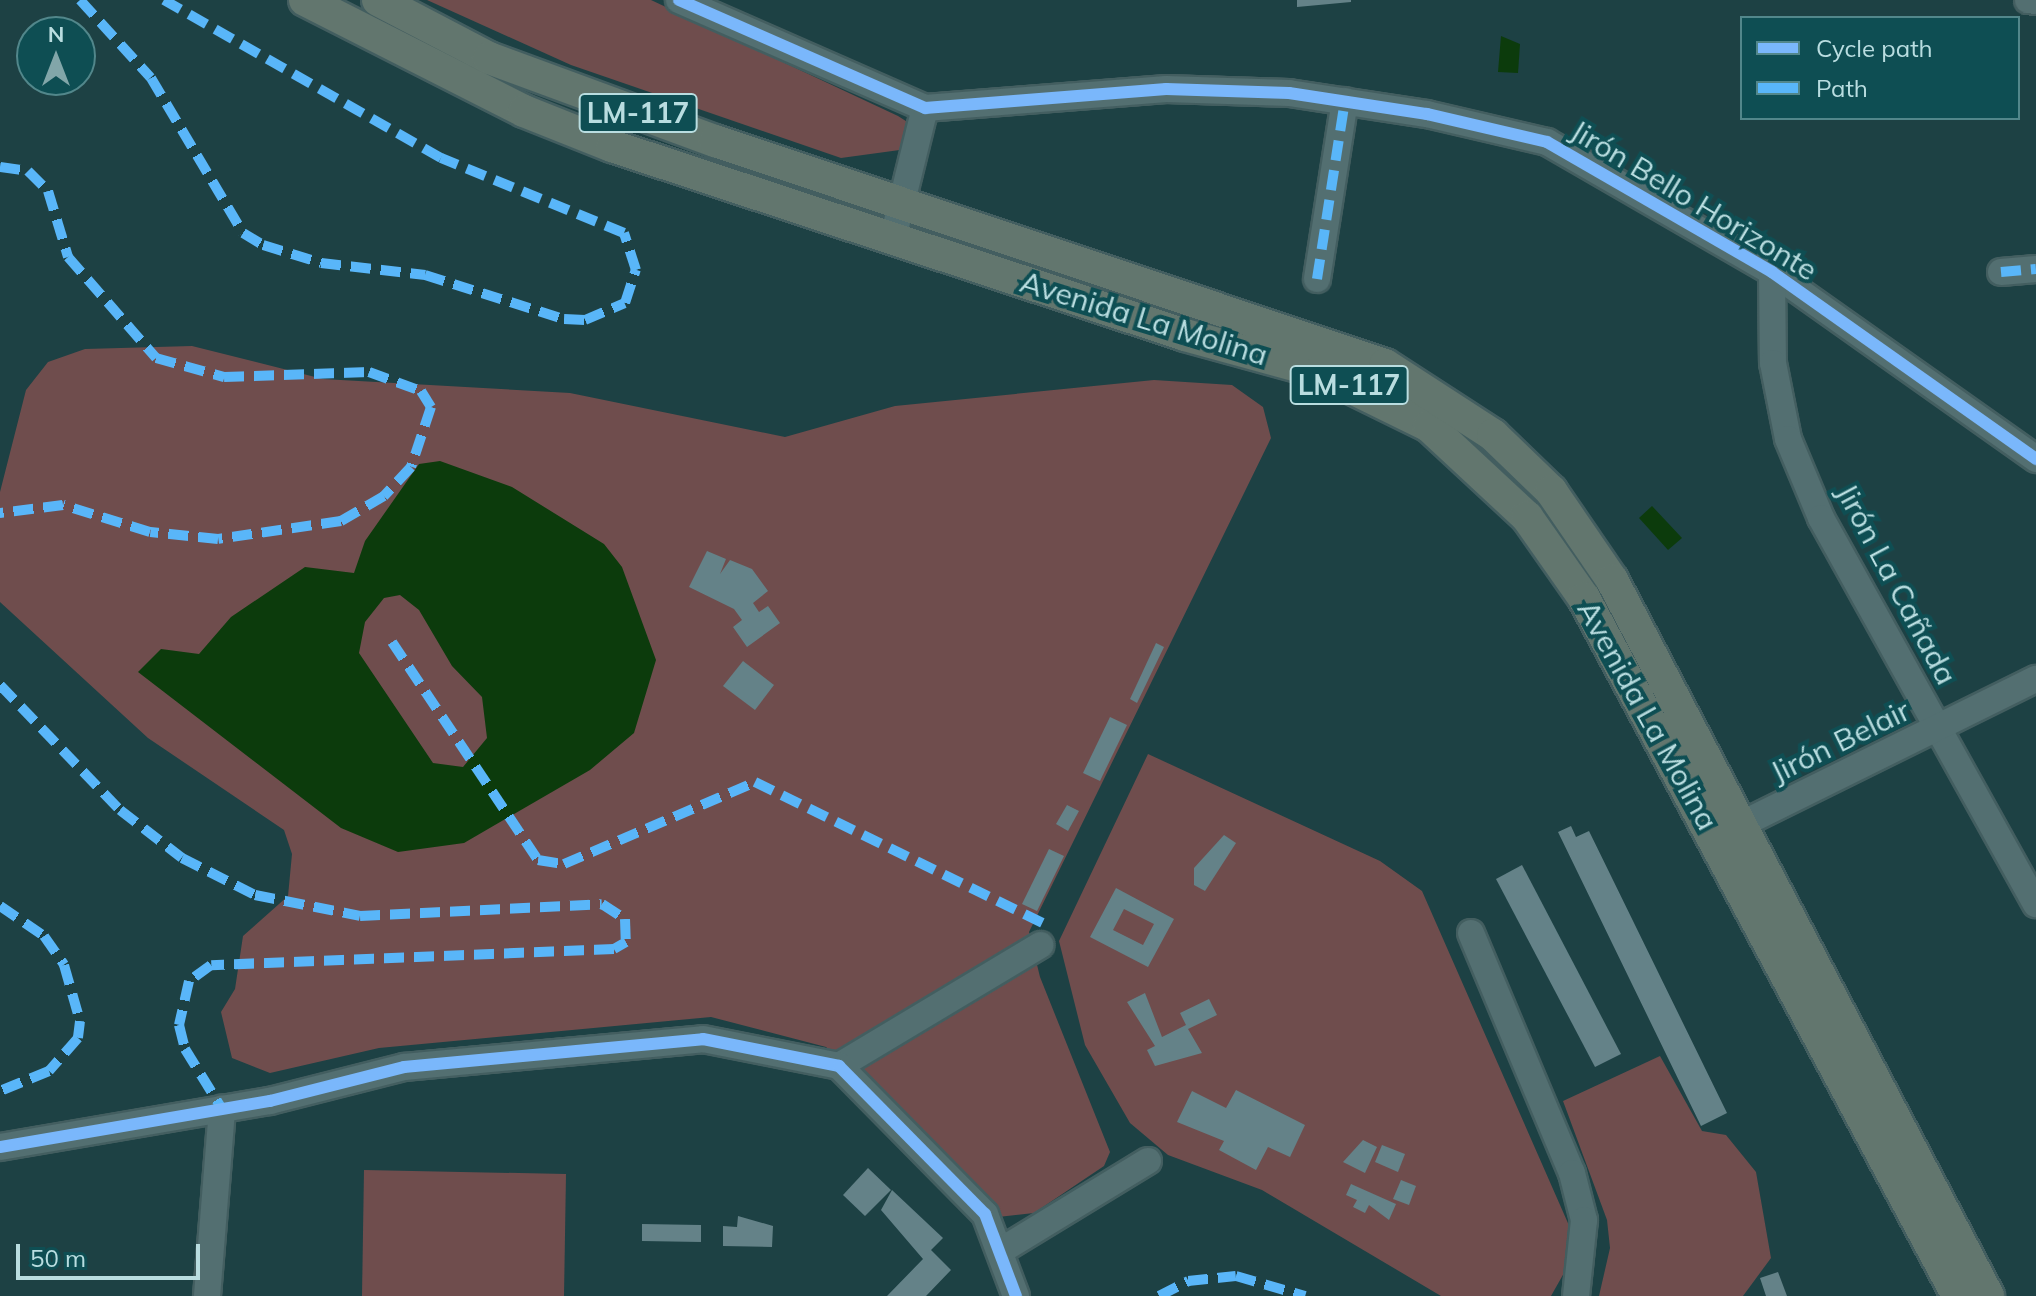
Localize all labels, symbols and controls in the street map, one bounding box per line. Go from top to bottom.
north arrow [16,16,96,96]
legend [1740,16,2020,120]
text: N [48,20,64,48]
text: Cycle path [1816,33,1933,63]
text: Path [1816,73,1868,103]
road number: LM-117 [578,89,698,137]
street label: Jirón Bello Horizonte [1564,112,1824,288]
street label: Avenida La Molina [1016,263,1272,373]
road number: LM-117 [1289,361,1409,409]
street label: Jirón La Cañada [1829,478,1965,690]
street label: Avenida La Molina [1570,594,1726,836]
street label: Jirón Belair [1765,692,1915,790]
scale bar [20,1228,204,1278]
text: 50 m [30,1243,86,1273]

